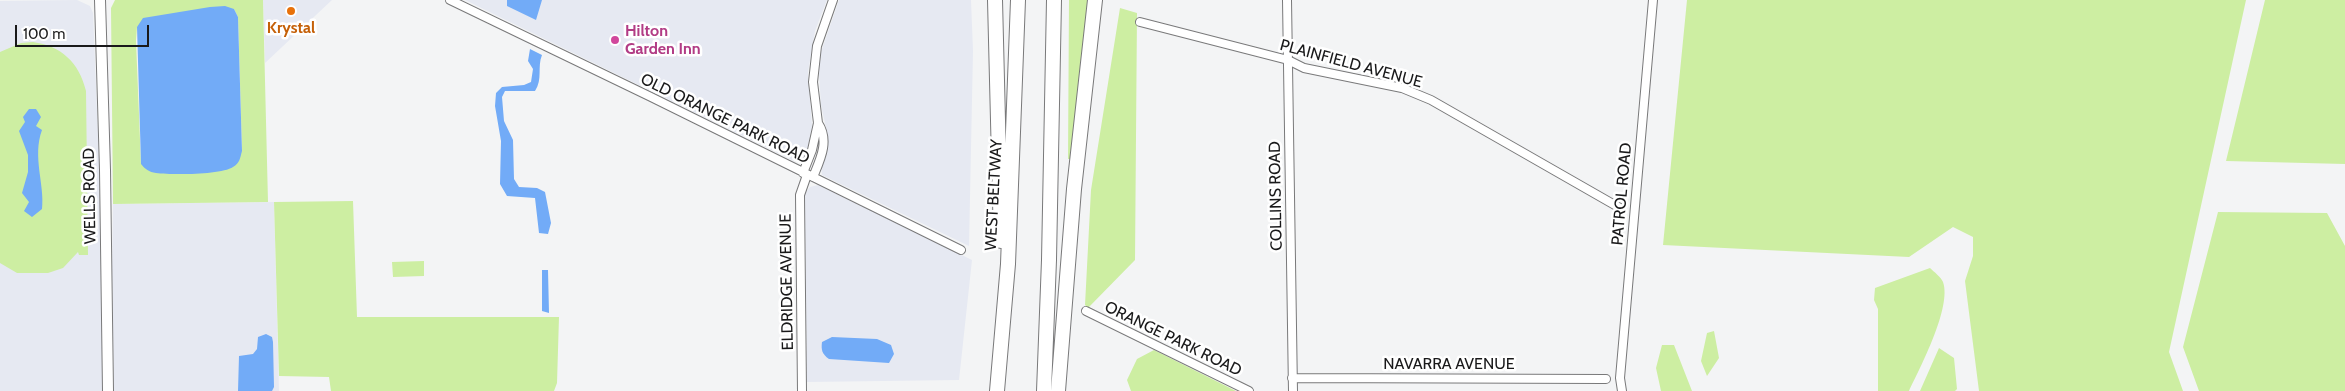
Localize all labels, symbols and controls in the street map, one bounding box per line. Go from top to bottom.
marker: Krystal [285,5,297,17]
scale bar [18,15,151,47]
place label: Krystal [267,18,315,38]
place label: Hilton Garden Inn [625,21,701,59]
text: 100 m [23,25,65,43]
marker: Hilton Garden Inn [609,34,621,46]
street label: PLAINFIELD AVENUE [1278,36,1424,92]
street label: OLD ORANGE PARK ROAD [637,70,813,168]
street label: WEST BELTWAY [981,139,1007,251]
street label: COLLINS ROAD [1265,141,1287,251]
street label: PATROL ROAD [1608,142,1636,246]
street label: WELLS ROAD [80,148,100,244]
street label: ELDRIDGE AVENUE [776,214,798,350]
street label: ORANGE PARK ROAD [1101,297,1245,381]
street label: NAVARRA AVENUE [1383,354,1515,374]

